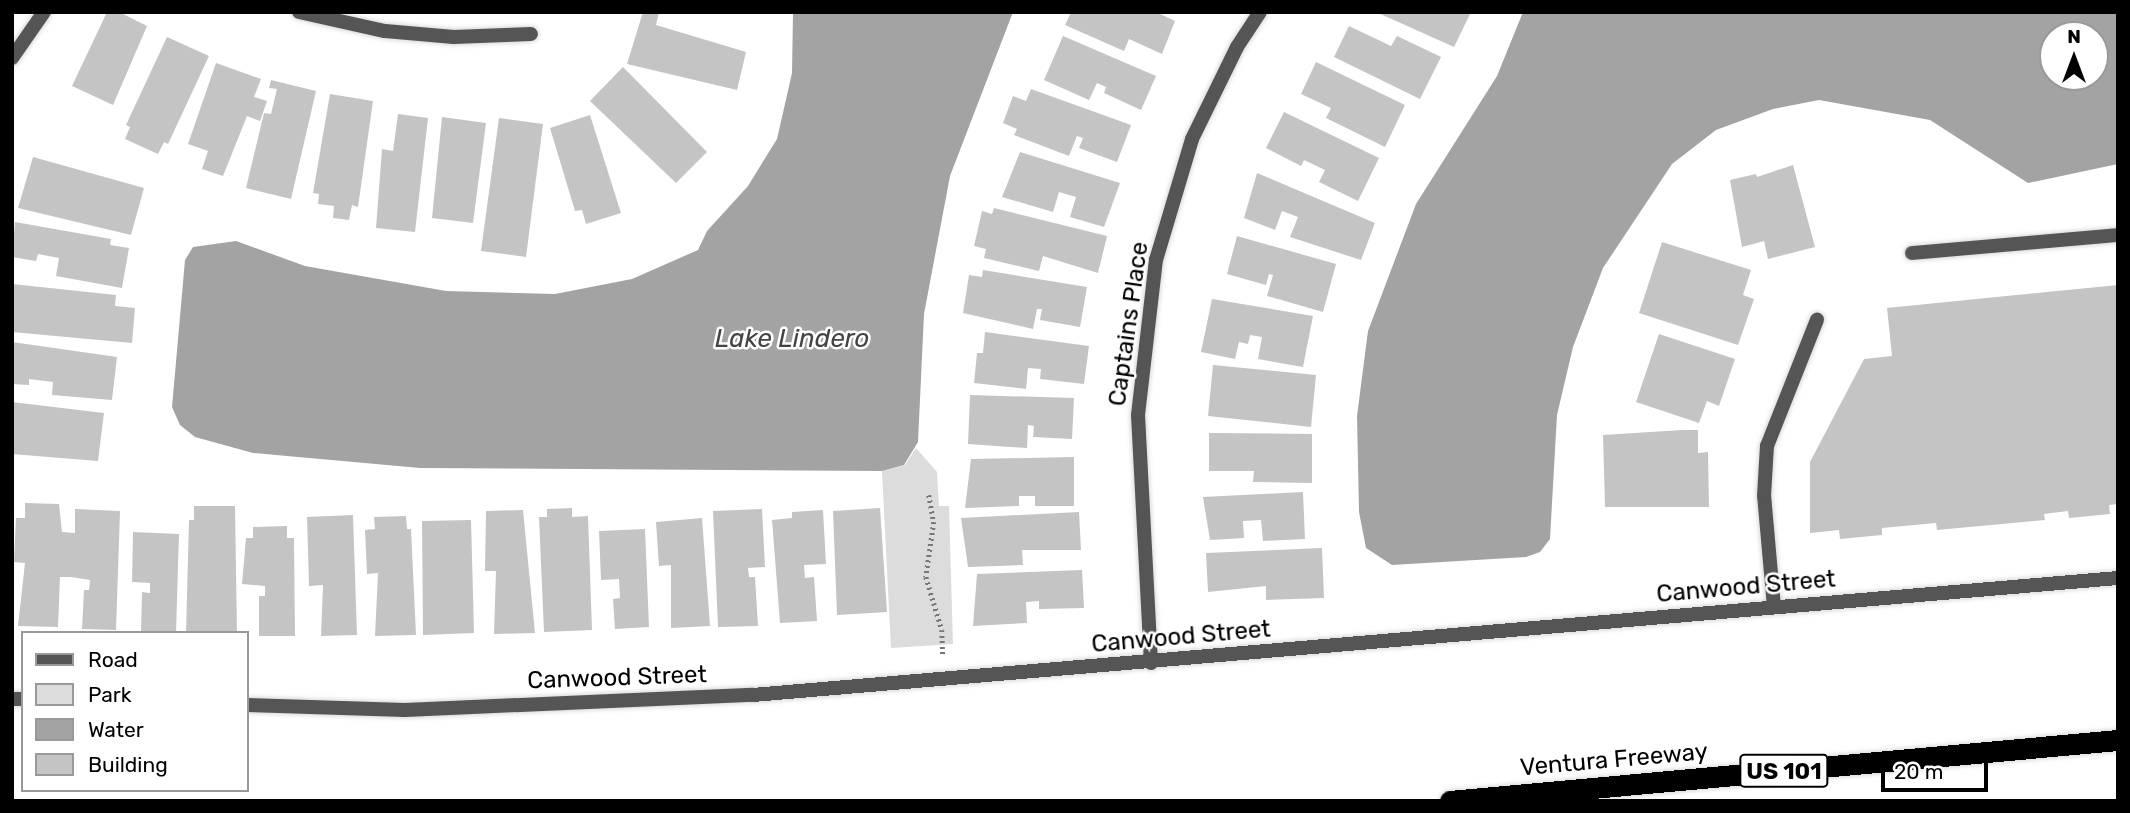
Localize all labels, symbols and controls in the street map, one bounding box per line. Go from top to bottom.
north arrow [2039,21,2109,91]
text: N [2067,25,2081,48]
street label: Captains Place [1103,240,1155,408]
water label: Lake Lindero [715,323,869,355]
street label: Canwood Street [1655,565,1837,609]
street label: Canwood Street [1090,615,1272,659]
legend [21,631,248,792]
text: Road [88,647,138,672]
street label: Canwood Street [527,660,707,696]
text: Park [88,682,132,707]
text: Water [88,717,144,742]
street label: Ventura Freeway [1519,737,1709,783]
scale bar [1885,746,1992,790]
road number: US 101 [1738,751,1830,790]
text: Building [88,752,168,777]
text: 20 m [1894,759,1943,784]

